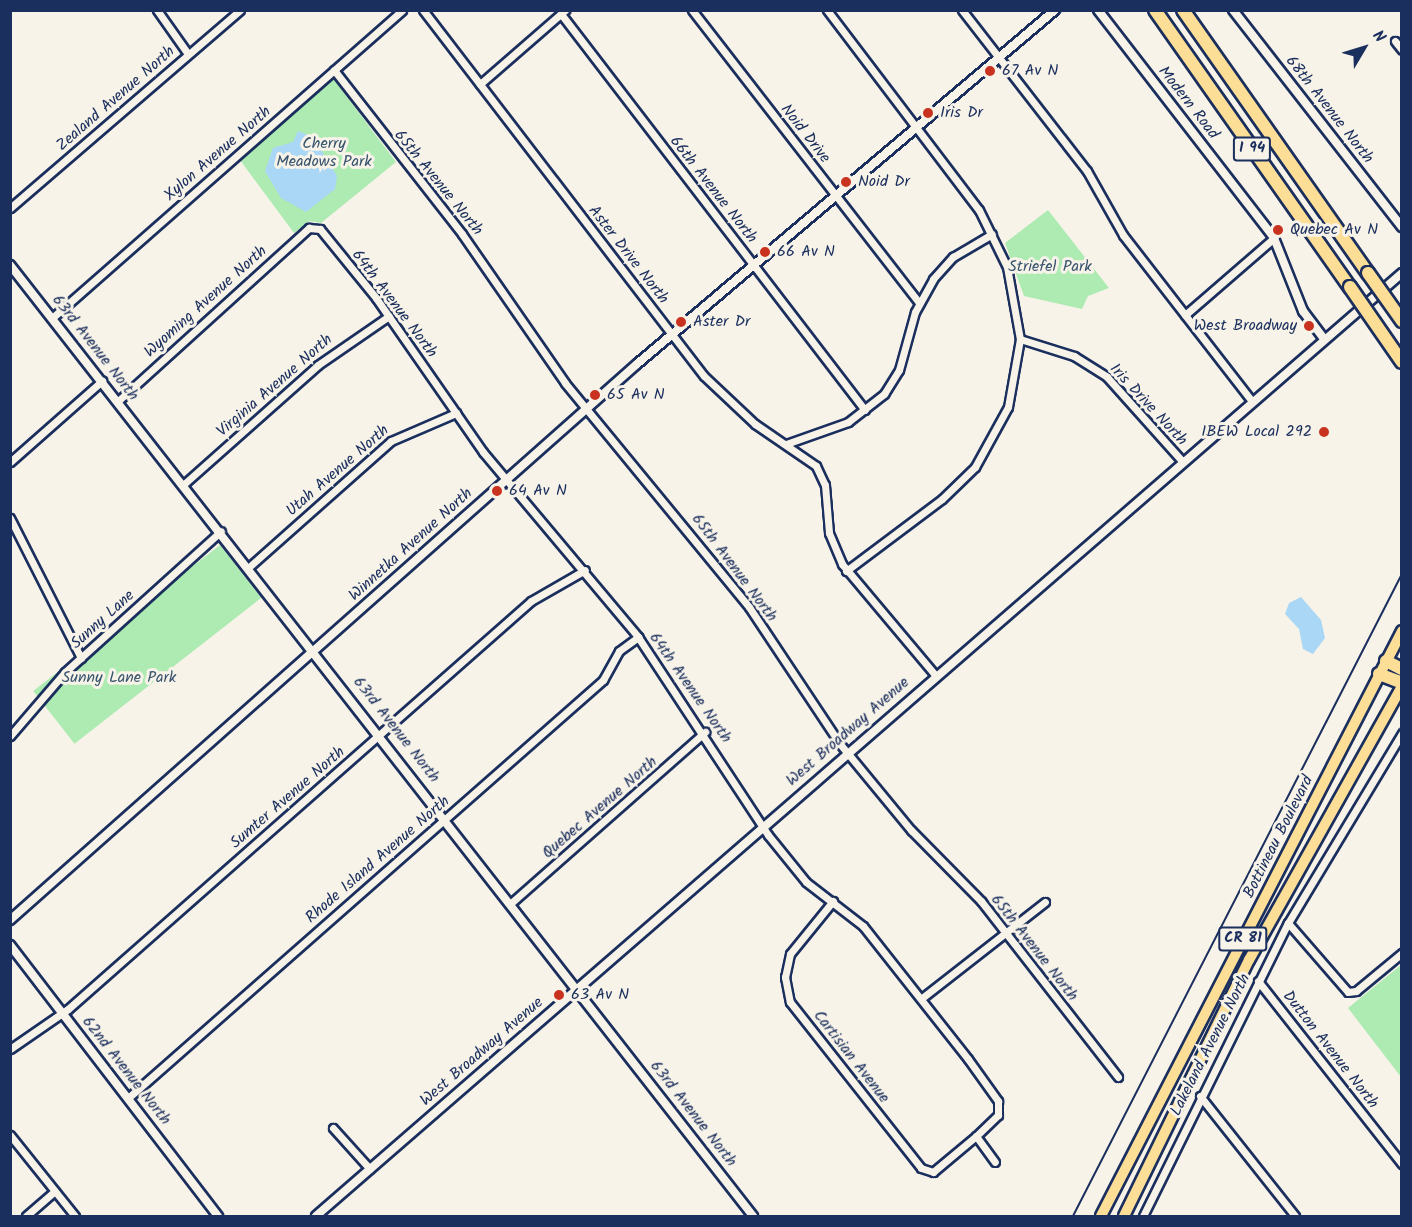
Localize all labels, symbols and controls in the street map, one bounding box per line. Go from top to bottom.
north arrow [1334,18,1394,78]
text: N [1366,25,1392,48]
street label: Zealand Avenue North [53,42,179,156]
street label: 68th Avenue North [1281,52,1377,168]
place label: 67 Av N [1002,61,1058,81]
street label: Modern Road [1154,63,1222,143]
marker: 67 Av N [983,64,997,78]
street label: Noid Drive [776,101,834,167]
street label: Xylon Avenue North [161,102,275,206]
place label: Iris Dr [940,103,983,123]
marker: Iris Dr [921,106,935,120]
street label: 65th Avenue North [390,126,486,240]
street label: 66th Avenue North [665,133,761,247]
park label: Cherry Meadows Park [276,134,372,172]
road number: I 94 [1232,137,1272,161]
place label: Noid Dr [858,172,910,192]
marker: Noid Dr [839,175,853,189]
street label: Aster Drive North [584,202,672,308]
place label: Quebec Av N [1290,220,1378,240]
marker: Quebec Av N [1271,223,1285,237]
street label: Wyoming Avenue North [141,242,271,362]
place label: 66 Av N [777,242,835,262]
marker: 66 Av N [758,245,772,259]
street label: 64th Avenue North [347,246,441,362]
park label: Striefel Park [1008,257,1092,277]
street label: 63rd Avenue North [48,291,142,405]
place label: Aster Dr [693,312,750,332]
marker: Aster Dr [674,315,688,329]
place label: West Broadway [1194,316,1297,336]
marker: West Broadway [1302,319,1316,333]
street label: Virginia Avenue North [213,331,337,441]
street label: Iris Drive North [1105,360,1191,450]
place label: 65 Av N [607,385,665,405]
marker: 65 Av N [588,388,602,402]
street label: Utah Avenue North [283,421,393,521]
place label: IBEW Local 292 [1201,422,1312,442]
marker: IBEW Local 292 [1317,425,1331,439]
place label: 64 Av N [509,481,567,501]
street label: Winnetka Avenue North [345,484,477,606]
marker: 64 Av N [490,484,504,498]
street label: 65th Avenue North [687,510,781,626]
street label: Sunny Lane [67,586,139,654]
street label: 64th Avenue North [645,629,735,747]
park label: Sunny Lane Park [62,668,176,688]
street label: 63rd Avenue North [349,673,443,787]
street label: West Broadway Avenue [783,673,913,791]
street label: Sumter Avenue North [227,743,349,853]
street label: Quebec Avenue North [539,753,661,863]
street label: Bottineau Boulevard [1240,773,1318,901]
street label: Rhode Island Avenue North [302,792,454,928]
street label: 65th Avenue North [986,891,1082,1005]
road number: CR 81 [1218,927,1268,951]
street label: Lakeland Avenue North [1167,971,1255,1119]
place label: 63 Av N [571,985,629,1005]
street label: Dutton Avenue North [1278,987,1382,1113]
marker: 63 Av N [552,988,566,1002]
street label: West Broadway Avenue [417,993,547,1111]
street label: Cartisian Avenue [809,1007,893,1107]
street label: 62nd Avenue North [78,1013,174,1129]
street label: 63rd Avenue North [646,1057,740,1171]

